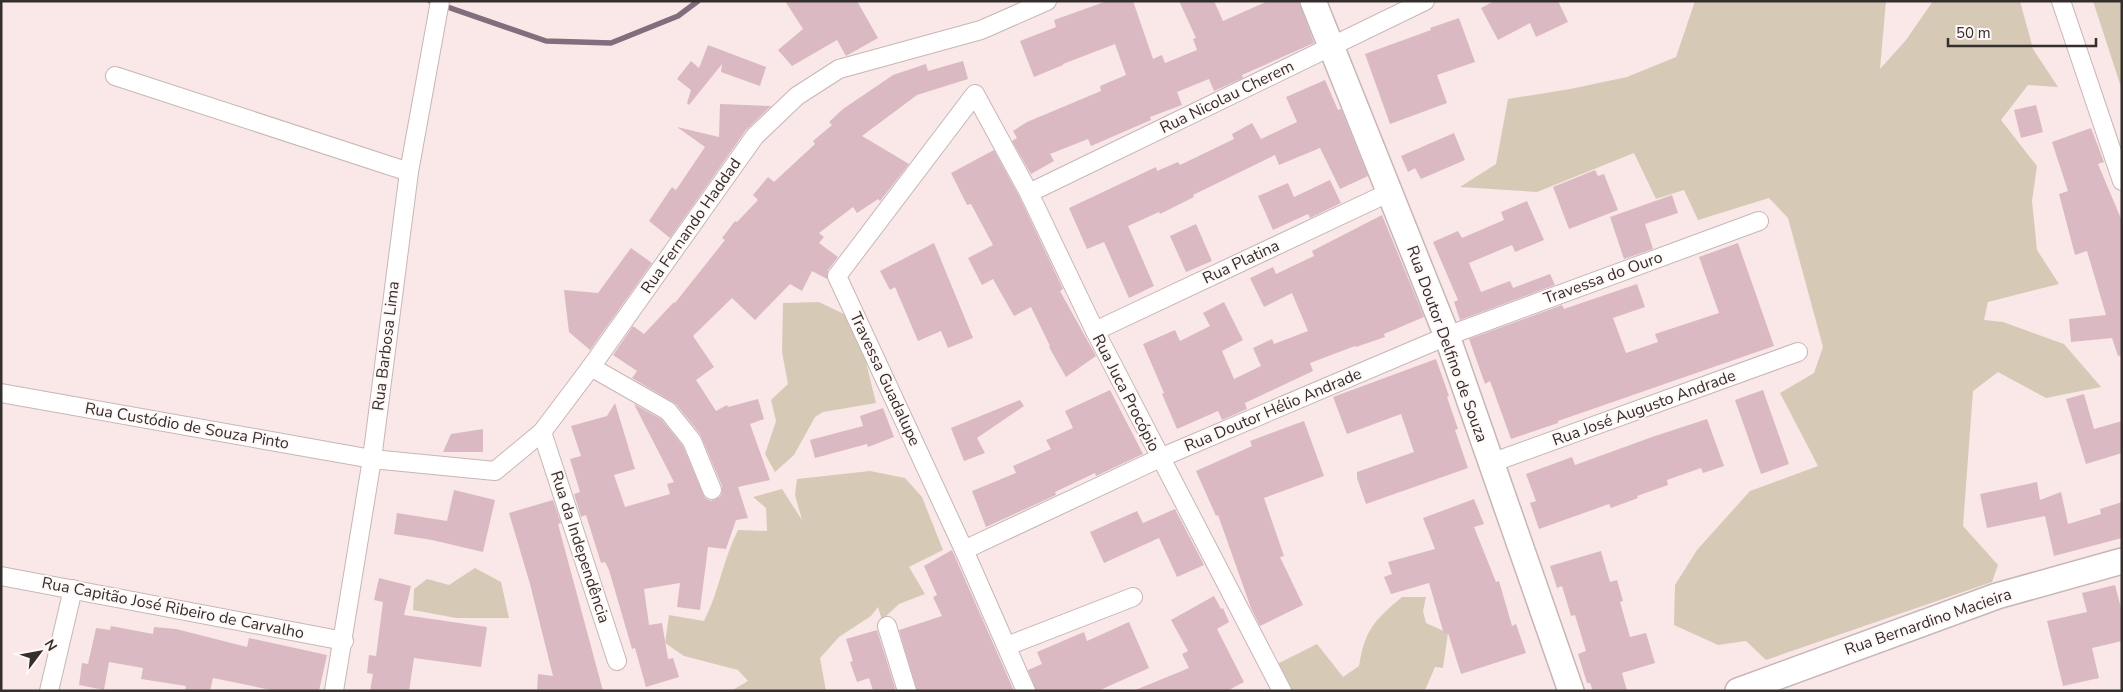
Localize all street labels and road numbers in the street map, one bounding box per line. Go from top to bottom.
street label: Rua Nicolau Cherem [1156,55,1298,139]
street label: Rua Fernando Haddad [636,154,746,298]
street label: Rua Platina [1199,235,1283,289]
street label: Rua Doutor Delfino de Souza [1401,243,1493,445]
street label: Travessa do Ouro [1540,246,1666,310]
street label: Rua Barbosa Lima [367,280,405,412]
street label: Travessa Guadalupe [844,308,926,450]
street label: Rua Juca Procópio [1087,331,1165,456]
street label: Rua Doutor Hélio Andrade [1181,363,1365,457]
street label: Rua José Augusto Andrade [1549,365,1739,451]
street label: Rua Custódio de Souza Pinto [83,397,291,455]
street label: Rua da Independência [545,468,615,626]
street label: Rua Capitão José Ribeiro de Carvalho [40,572,306,644]
street label: Rua Bernardino Macieira [1842,583,2014,661]

